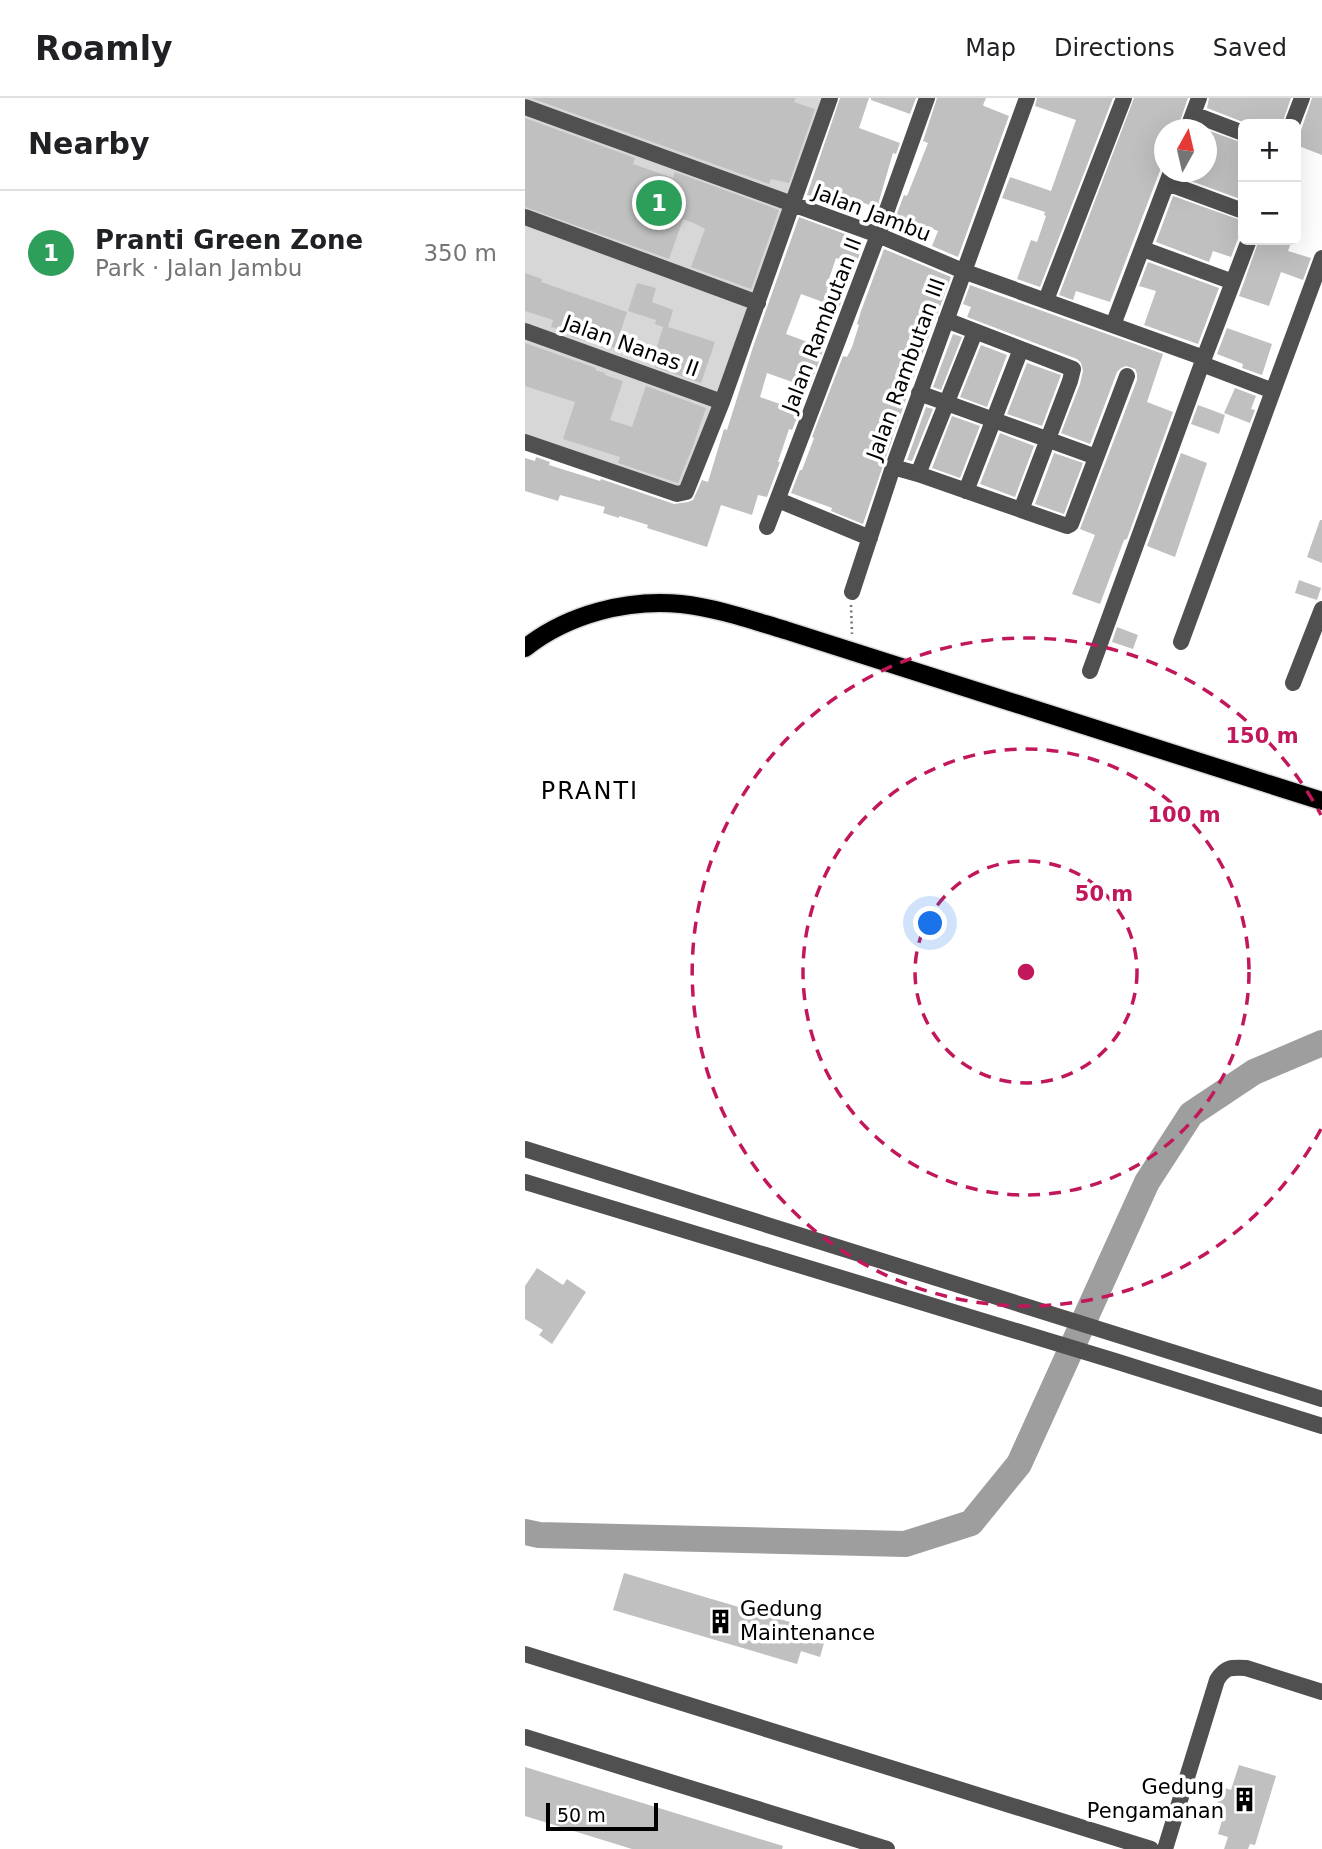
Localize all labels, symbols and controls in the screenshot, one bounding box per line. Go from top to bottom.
text: Roamly [35,29,173,68]
text: Map [965,34,1016,62]
text: Directions [1054,34,1175,62]
text: Saved [1213,34,1287,62]
north arrow [1154,119,1217,182]
map controls [1238,119,1301,245]
button: + [1238,119,1301,182]
text: Nearby [28,126,150,161]
pin: 1 [636,177,682,229]
street label: Jalan Jambu [808,179,934,246]
button: − [1238,182,1301,245]
text: Pranti Green Zone [95,225,363,255]
street label: Jalan Rambutan II [777,234,866,418]
text: 1 [43,240,59,266]
text: 350 m [423,240,497,266]
text: Park · Jalan Jambu [95,255,302,281]
street label: Jalan Rambutan III [861,275,950,465]
street label: Jalan Nanas II [558,310,702,382]
text: 150 m [1225,724,1299,748]
district label: PRANTI [541,777,639,805]
text: 100 m [1147,803,1221,827]
text: 50 m [1075,882,1133,906]
your location [913,906,947,940]
centre of rings [1014,960,1038,984]
place label: Gedung Maintenance [740,1597,875,1645]
building icon: Gedung Maintenance [706,1607,734,1635]
place label: Gedung Pengamanan [1087,1775,1224,1823]
building icon: Gedung Pengamanan [1230,1785,1258,1813]
scale bar [546,1800,658,1832]
text: 50 m [557,1804,606,1826]

